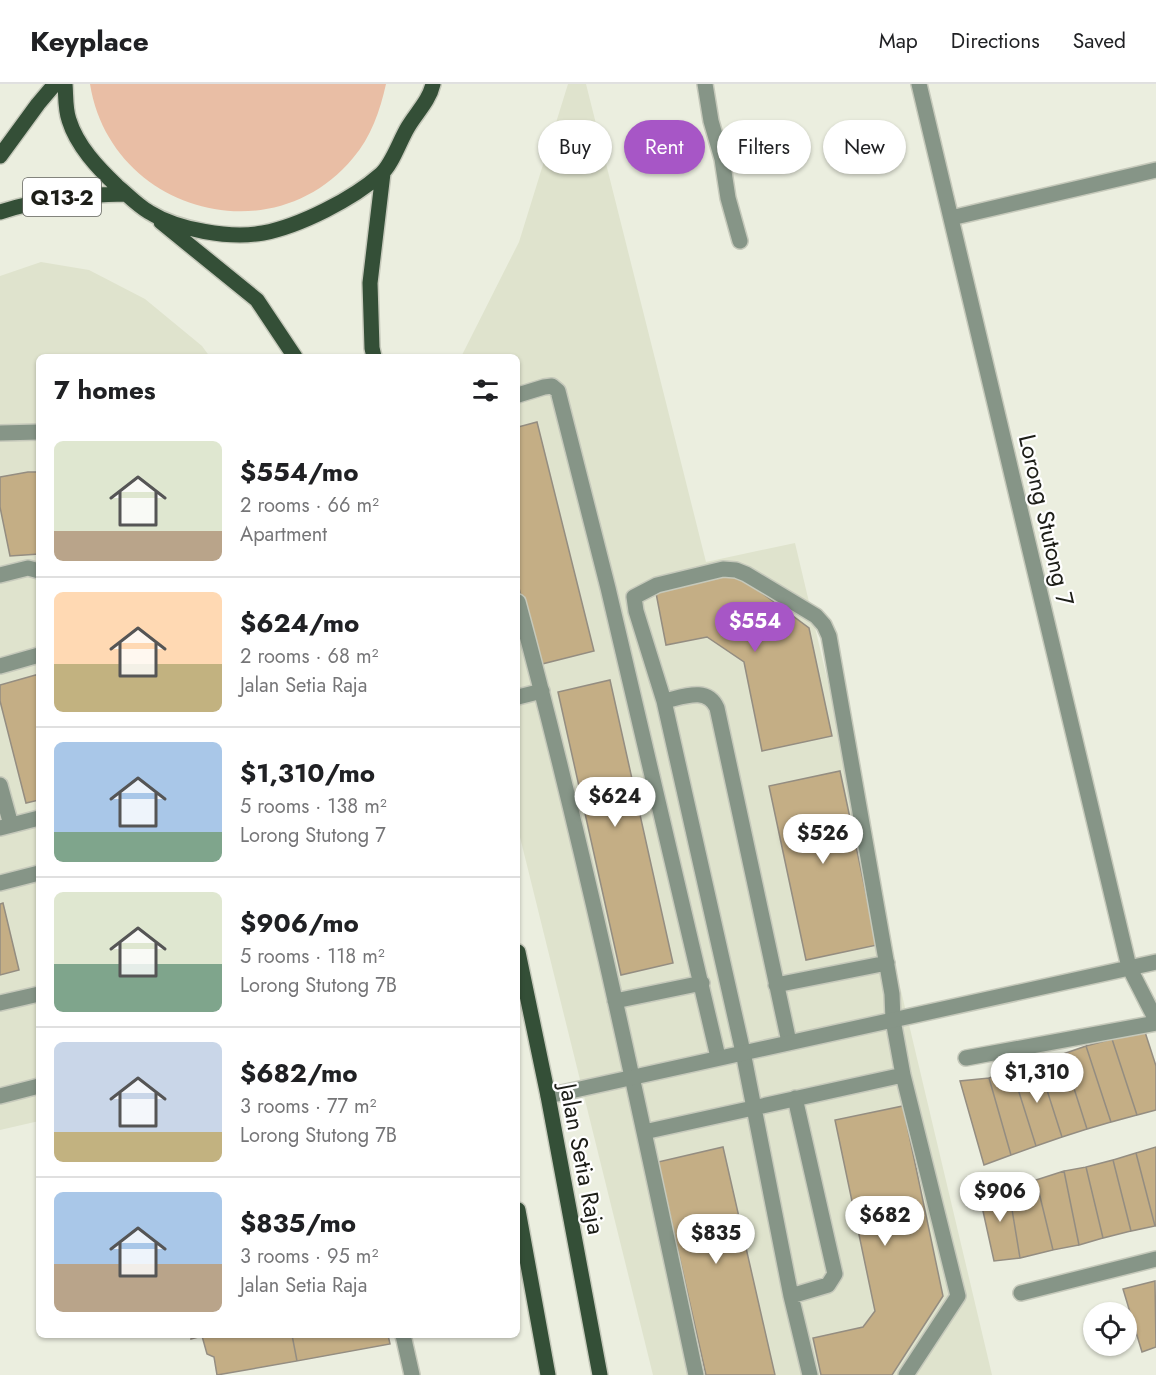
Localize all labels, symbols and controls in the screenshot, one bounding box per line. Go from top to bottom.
text: Keyplace [30,21,149,62]
text: Map [879,26,918,56]
text: Directions [951,26,1040,56]
text: Saved [1073,26,1126,56]
chip: Buy [538,120,612,174]
chip: Rent [624,120,705,174]
chip: Filters [717,120,811,174]
chip: New [823,120,906,174]
road number: Q13-2 [23,178,101,216]
text: 7 homes [54,371,156,409]
icon: filters [469,374,502,407]
street label: Lorong Stutong 7 [1010,431,1083,609]
text: $554/mo [240,453,359,491]
icon: home [102,465,174,537]
text: 2 rooms · 66 m² [240,491,379,520]
text: Apartment [240,520,327,549]
pin: $554 [719,602,791,653]
text: $624/mo [240,604,359,642]
text: $554 [729,607,781,636]
icon: home [102,616,174,688]
text: 2 rooms · 68 m² [240,642,378,671]
text: Jalan Setia Raja [240,671,367,700]
text: $1,310/mo [240,754,375,792]
icon: home [102,766,174,838]
pin: $624 [579,777,651,828]
text: $624 [589,782,641,811]
text: 5 rooms · 138 m² [240,792,387,821]
pin: $526 [787,814,859,865]
text: $526 [797,819,849,848]
text: Lorong Stutong 7 [240,821,386,850]
text: $906/mo [240,904,359,942]
icon: home [102,916,174,988]
text: 5 rooms · 118 m² [240,942,385,971]
text: Lorong Stutong 7B [240,971,397,1000]
pin: $1,310 [988,1053,1086,1104]
text: $682/mo [240,1054,358,1092]
text: $1,310 [1005,1058,1069,1087]
icon: home [102,1066,174,1138]
street label: Jalan Setia Raja [550,1078,614,1237]
text: 3 rooms · 77 m² [240,1092,377,1121]
text: Lorong Stutong 7B [240,1121,397,1150]
pin: $906 [964,1172,1036,1223]
text: $906 [974,1177,1026,1206]
pin: $682 [849,1196,921,1247]
text: $682 [859,1201,911,1230]
text: $835/mo [240,1204,356,1242]
pin: $835 [680,1214,752,1265]
icon: home [102,1216,174,1288]
text: $835 [691,1219,741,1248]
text: 3 rooms · 95 m² [240,1242,378,1271]
text: Jalan Setia Raja [240,1271,367,1300]
map controls [1083,1302,1137,1356]
button: locate [1083,1302,1137,1356]

